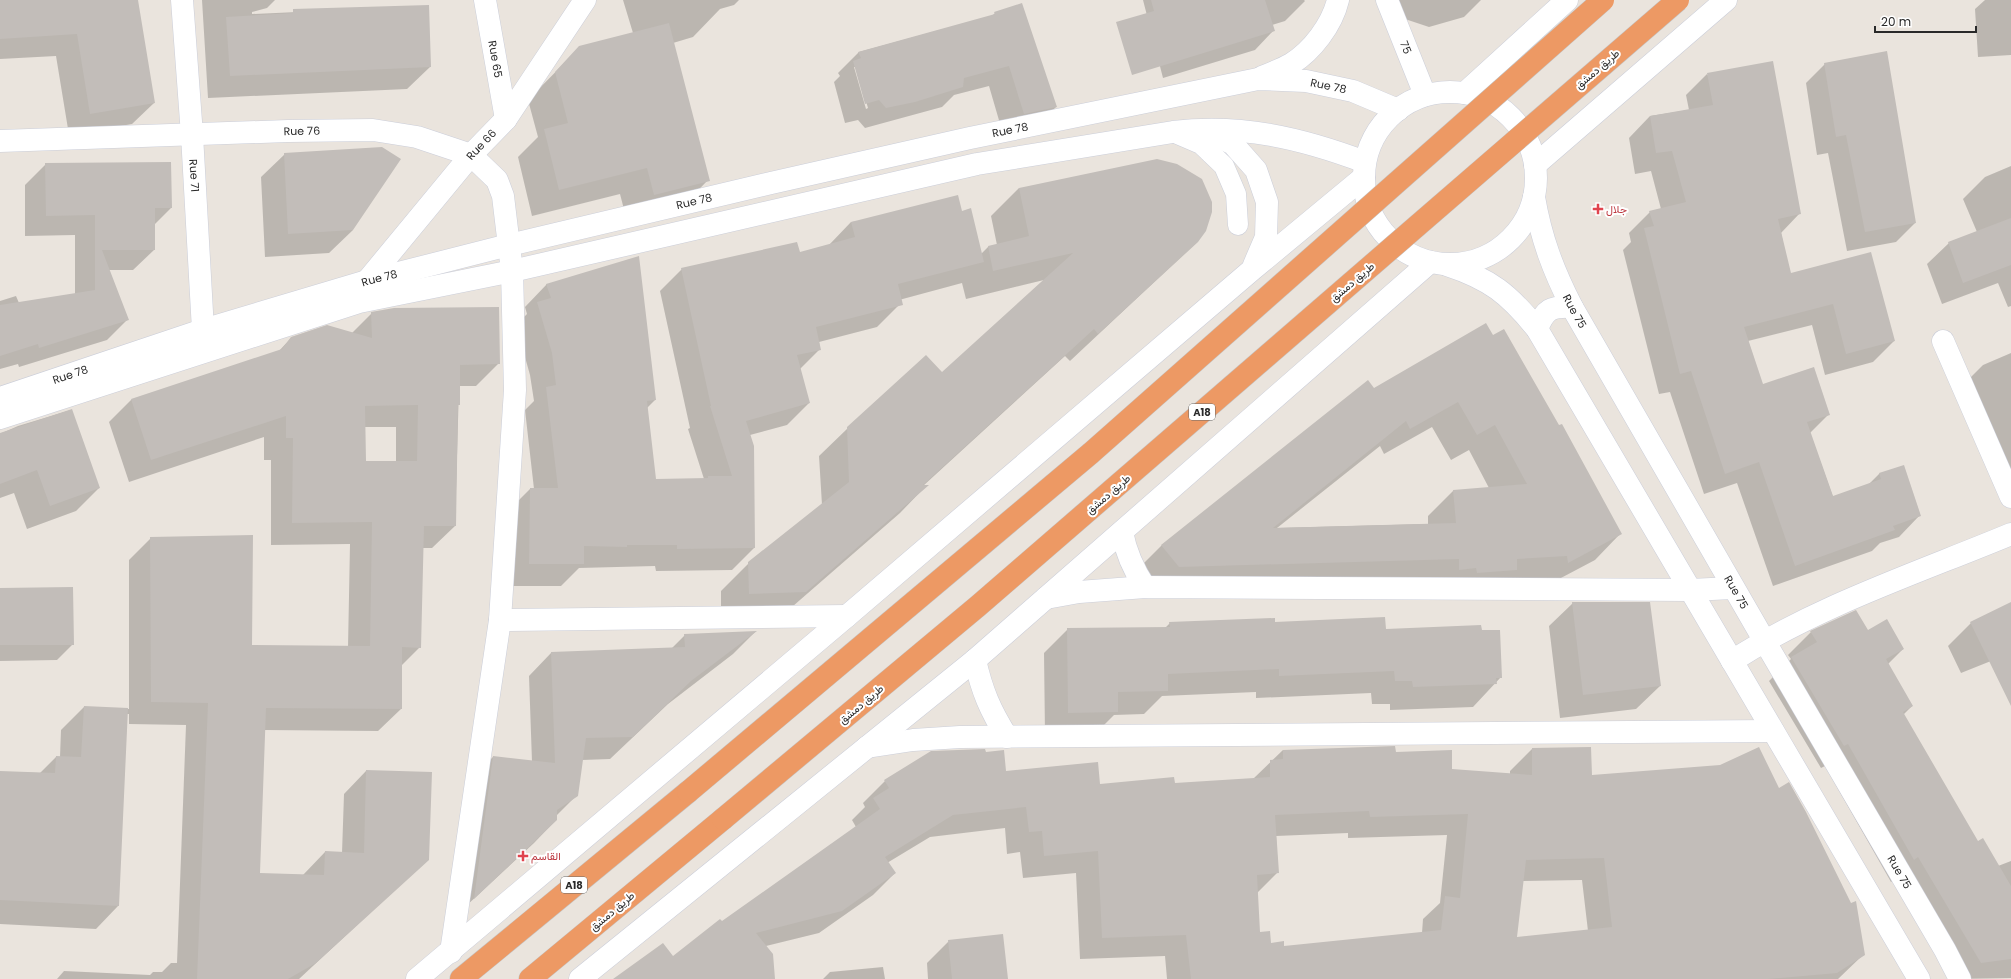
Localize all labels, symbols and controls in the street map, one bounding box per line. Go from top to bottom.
scale bar [1875,8,1976,34]
text: 20 m [1881,13,1911,30]
street label: 75 [1396,38,1416,56]
street label: Rue 65 [484,39,507,79]
street label: طريق دمشق [1571,45,1623,93]
street label: Rue 78 [1309,74,1348,97]
street label: Rue 78 [991,118,1030,141]
street label: Rue 76 [283,123,320,139]
street label: Rue 66 [462,125,500,163]
street label: Rue 71 [185,159,203,193]
street label: Rue 78 [675,189,714,213]
place label: جلال [1606,201,1627,217]
marker: جلال [1593,204,1603,214]
street label: طريق دمشق [1326,258,1378,306]
street label: Rue 78 [359,266,399,290]
street label: Rue 75 [1559,292,1591,331]
street label: Rue 78 [50,361,90,388]
road number: A18 [1189,404,1215,420]
street label: طريق دمشق [1082,470,1134,518]
street label: Rue 75 [1720,572,1752,612]
street label: طريق دمشق [835,680,887,728]
place label: القاسم [531,848,561,864]
marker: القاسم [518,851,528,861]
street label: Rue 75 [1883,852,1916,892]
road number: A18 [561,877,587,893]
street label: طريق دمشق [586,887,638,935]

